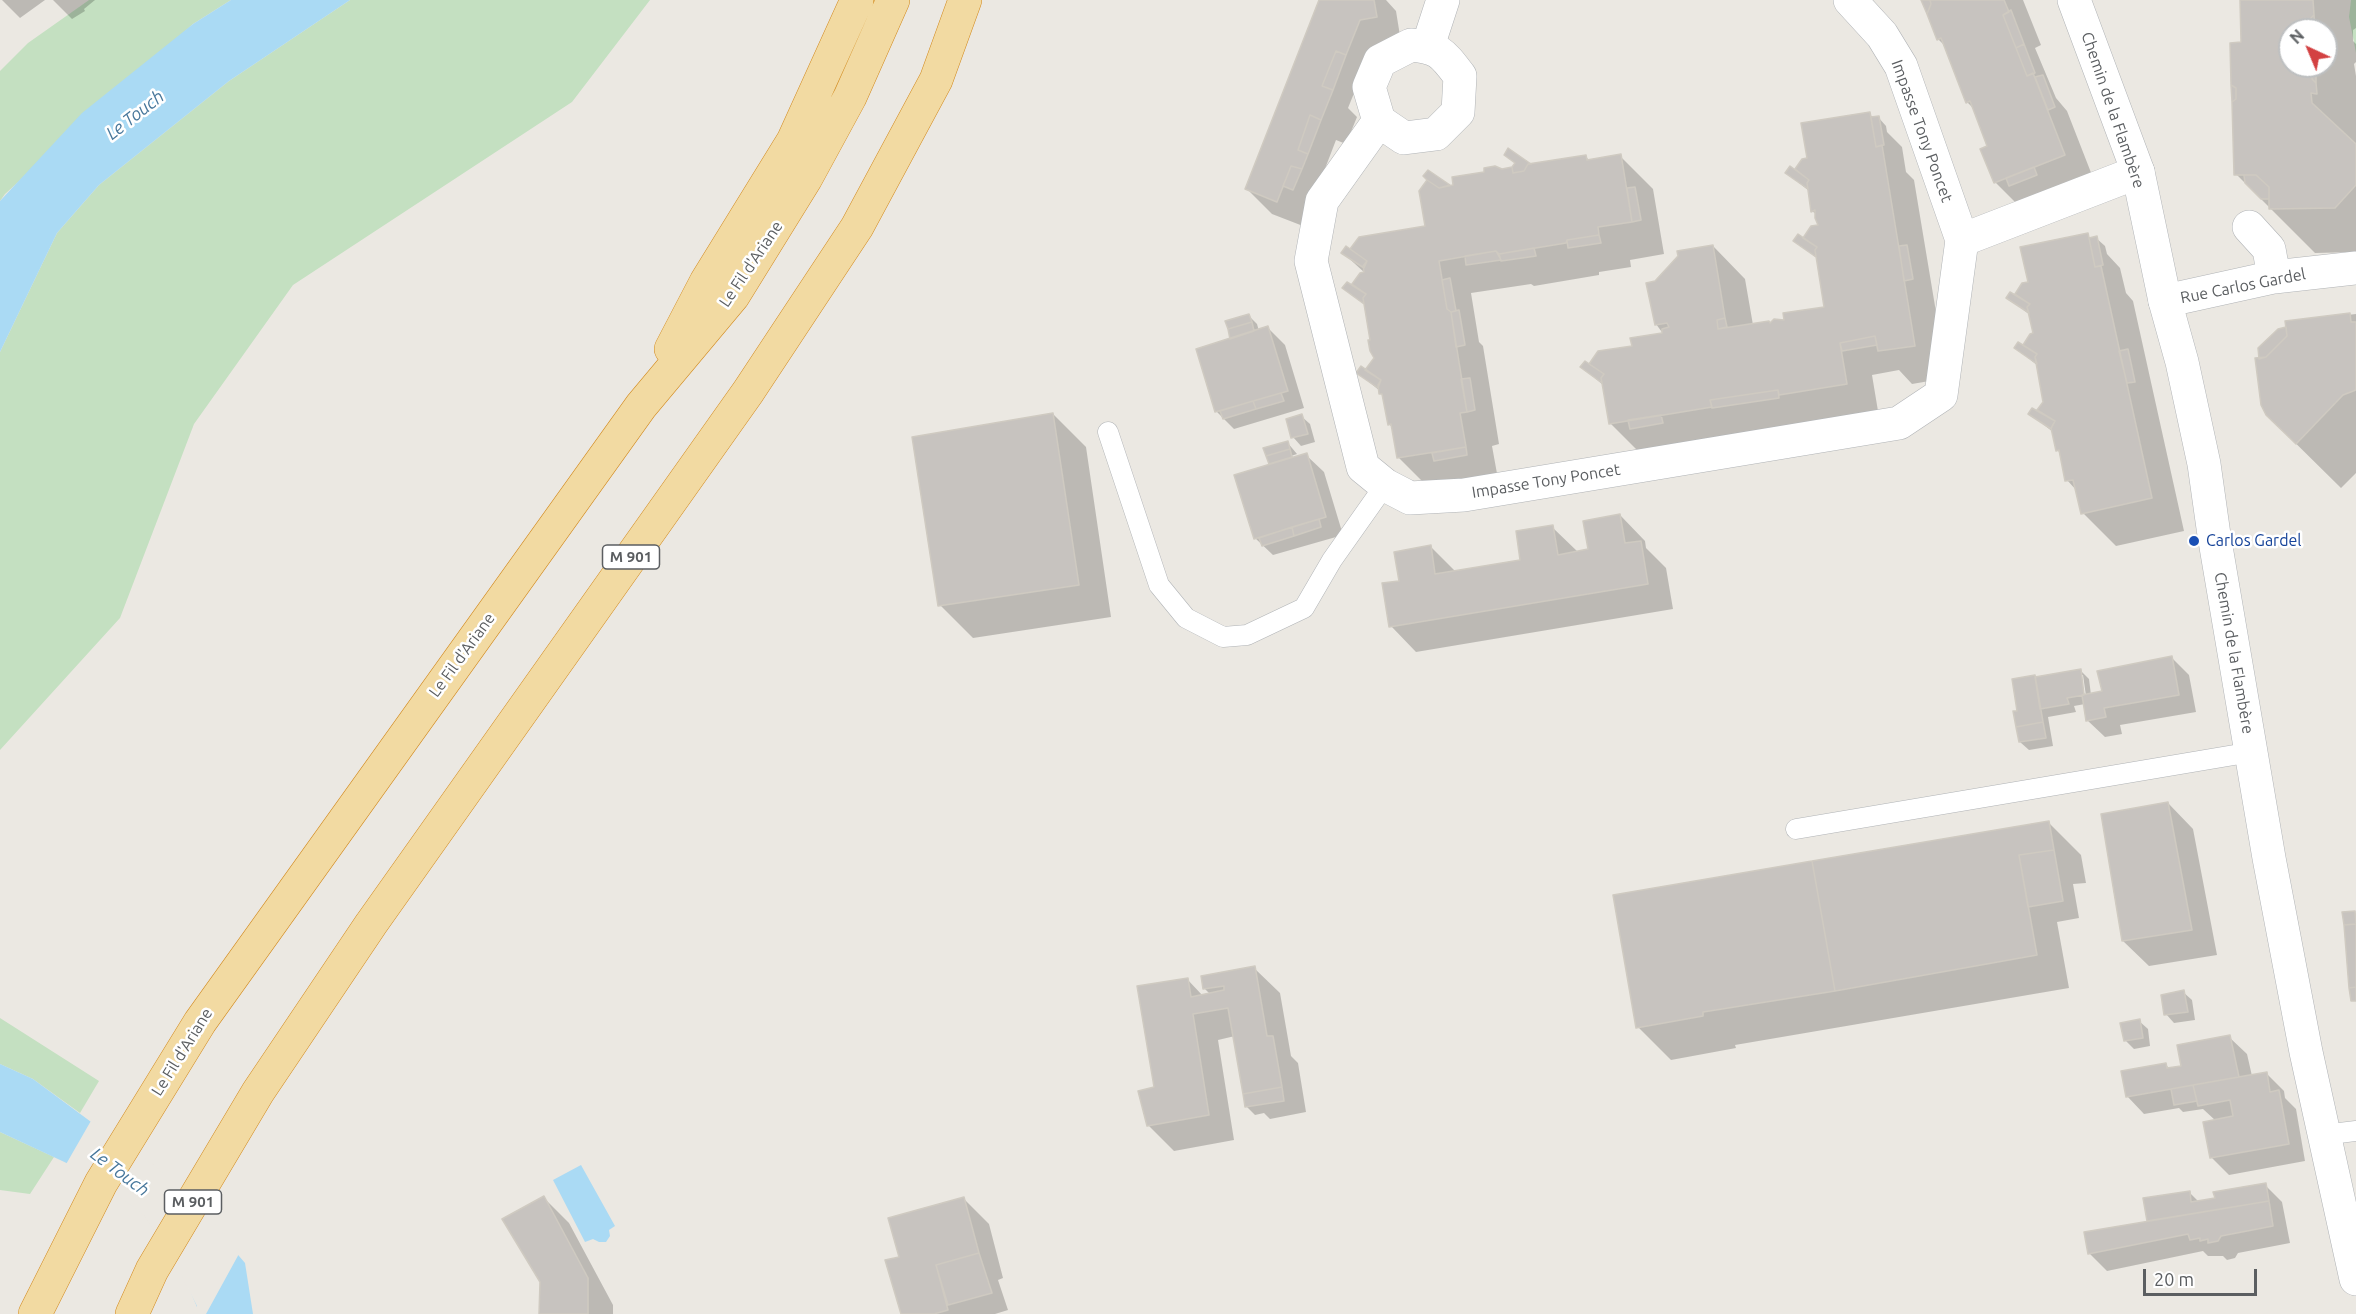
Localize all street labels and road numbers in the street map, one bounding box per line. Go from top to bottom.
street label: Chemin de la Flambère [2077,29,2149,191]
street label: Impasse Tony Poncet [1887,57,1957,205]
street label: Le Fil d'Ariane [715,217,787,311]
street label: Rue Carlos Gardel [2179,264,2307,308]
street label: Impasse Tony Poncet [1470,460,1622,502]
road number: M 901 [602,545,660,569]
street label: Chemin de la Flambère [2210,571,2258,735]
street label: Le Fil d'Ariane [425,609,499,701]
street label: Le Fil d'Ariane [147,1005,217,1099]
road number: M 901 [164,1190,222,1214]

